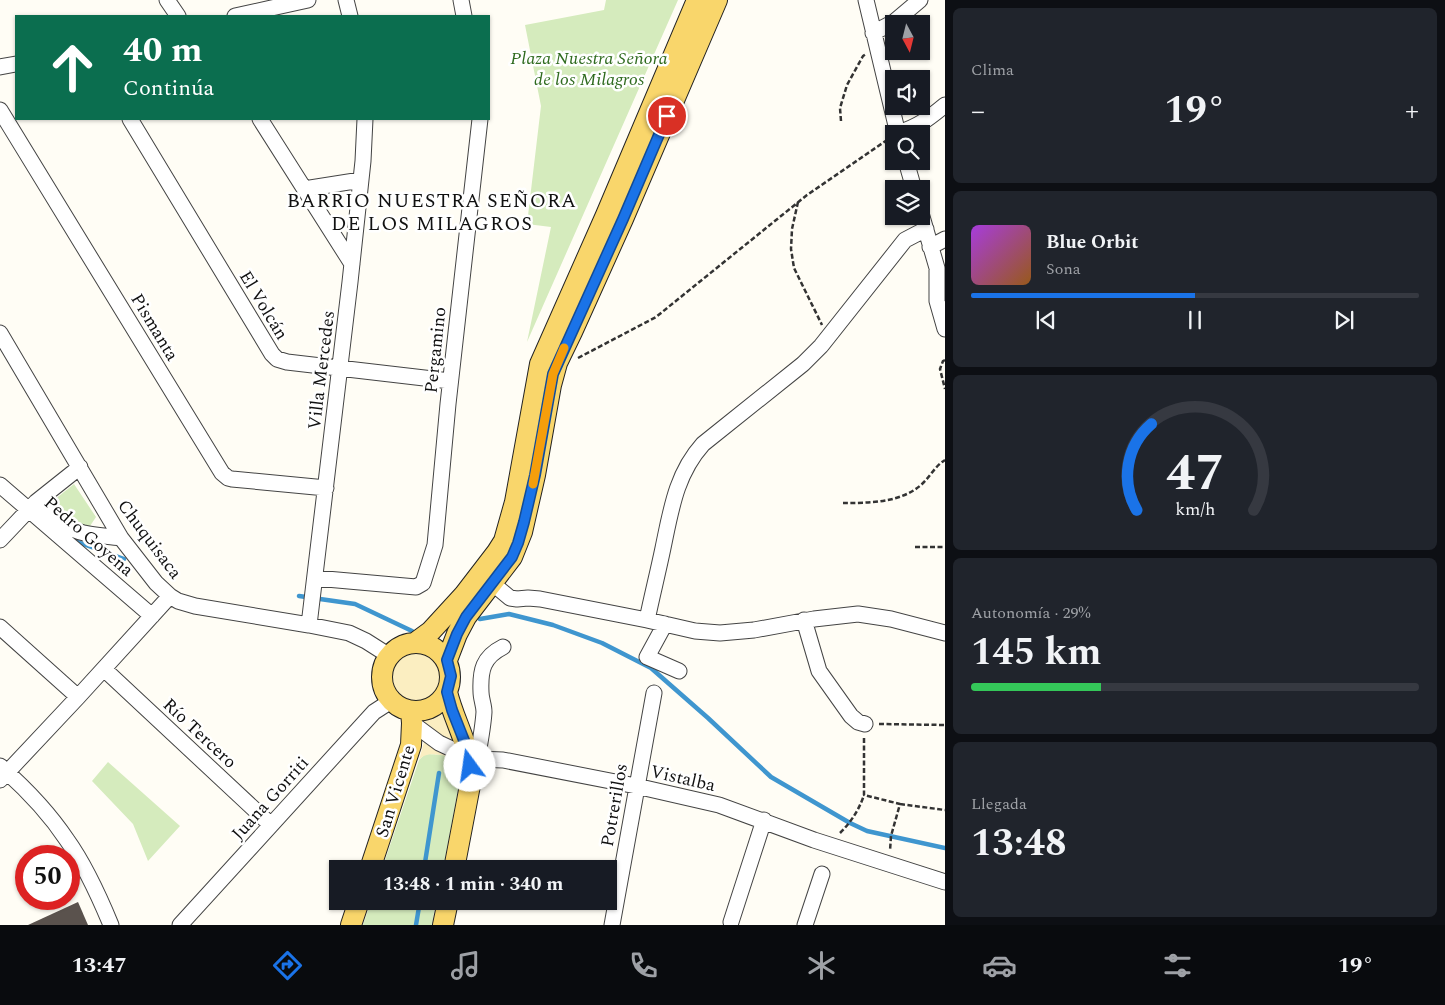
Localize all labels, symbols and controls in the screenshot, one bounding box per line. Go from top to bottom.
north arrow [885,15,930,60]
map controls [885,15,930,225]
text: 40 m [123,24,203,77]
icon: ahead [40,35,105,100]
park label: Plaza Nuestra Señora de los Milagros [510,45,668,93]
text: Clima [971,58,1014,82]
button: sound [885,70,930,115]
text: Continúa [123,72,214,105]
text: 19° [1164,82,1226,140]
text: − [971,90,985,133]
text: + [1405,90,1419,133]
pin [646,95,688,137]
icon: arrive [653,102,681,130]
button: search [885,125,930,170]
button: layers [885,180,930,225]
district label: BARRIO NUESTRA SEÑORA DE LOS MILAGROS [287,186,577,239]
text: Blue Orbit [1046,228,1139,257]
text: Sona [1046,257,1081,281]
street label: El Volcán [232,265,295,345]
street label: Pismanta [124,288,185,366]
street label: Pergamino [418,306,453,395]
icon: previous [1032,306,1060,334]
icon: pause [1181,306,1209,334]
icon: next [1330,306,1358,334]
street label: Villa Mercedes [301,309,342,431]
text: 47 [1166,434,1224,513]
street label: Pedro Goyena [38,490,140,583]
street label: Chuquisaca [111,494,189,585]
text: km/h [1175,496,1215,523]
text: Autonomía · 29% [971,601,1090,625]
text: 145 km [971,624,1102,682]
street label: Río Tercero [156,692,243,775]
position arrow [443,739,495,791]
street label: San Vicente [369,742,422,841]
street label: Juana Gorriti [225,750,316,846]
street label: Vistalba [648,758,718,799]
street label: Potrerillos [594,761,635,849]
text: Llegada [971,792,1027,816]
text: 13:48 [971,815,1066,873]
speed limit sign: 50 [15,845,80,910]
text: 13:48 · 1 min · 340 m [383,870,563,899]
icon: directions [270,948,305,983]
icon: music [448,948,483,983]
icon: phone [626,948,661,983]
icon: climate [804,948,839,983]
icon: car [982,948,1017,983]
icon: filters [1160,948,1195,983]
text: 13:47 [72,949,127,982]
text: 19° [1338,949,1373,982]

